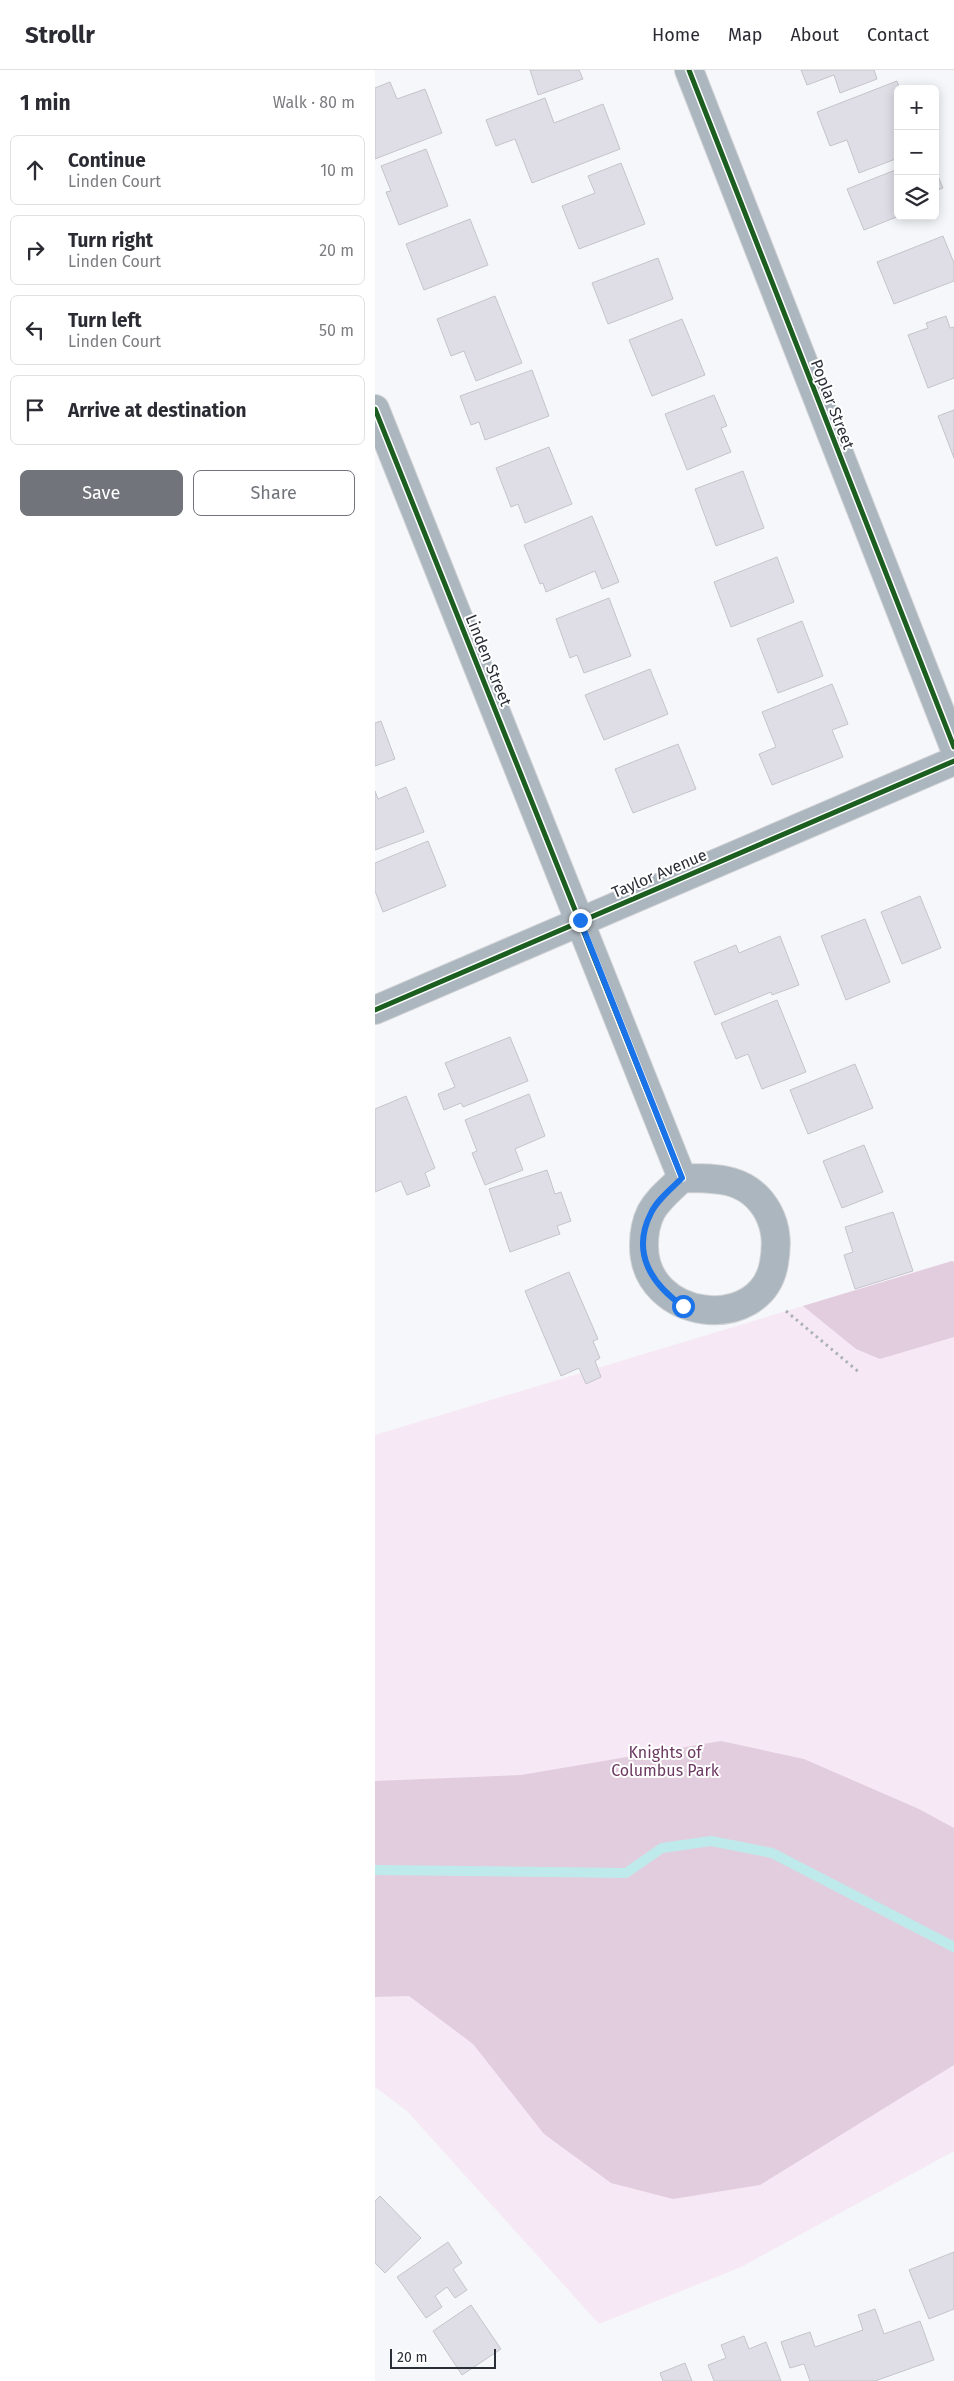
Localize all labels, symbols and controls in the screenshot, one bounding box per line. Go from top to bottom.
text: Strollr [25,21,95,49]
text: Home [652,24,700,46]
text: Map [728,24,762,46]
text: About [790,24,839,46]
text: Contact [867,24,929,46]
map controls [894,85,939,220]
button: + [894,85,939,130]
text: 1 min [20,90,71,116]
text: Walk · 80 m [273,93,355,112]
button: − [894,130,939,175]
text: Continue [68,149,146,172]
icon: ahead [21,156,49,184]
text: 10 m [320,161,354,180]
text: Linden Court [68,172,161,191]
button: layers [894,175,939,220]
text: Turn right [68,229,153,252]
icon: right [21,236,49,264]
text: 20 m [319,241,354,260]
text: Linden Court [68,252,161,271]
text: Turn left [68,309,142,332]
icon: left [21,316,49,344]
text: 50 m [319,321,354,340]
text: Linden Court [68,332,161,351]
street label: Poplar Street [807,357,858,452]
icon: arrive [21,396,49,424]
text: Arrive at destination [68,399,247,422]
button: Save [20,470,183,516]
button: Share [193,470,355,516]
street label: Linden Street [462,612,516,709]
street label: Taylor Avenue [609,845,710,902]
route end [569,909,592,932]
route start [672,1295,695,1318]
park label: Knights of Columbus Park [611,1743,720,1780]
scale bar [390,2346,496,2369]
text: 20 m [397,2349,427,2366]

